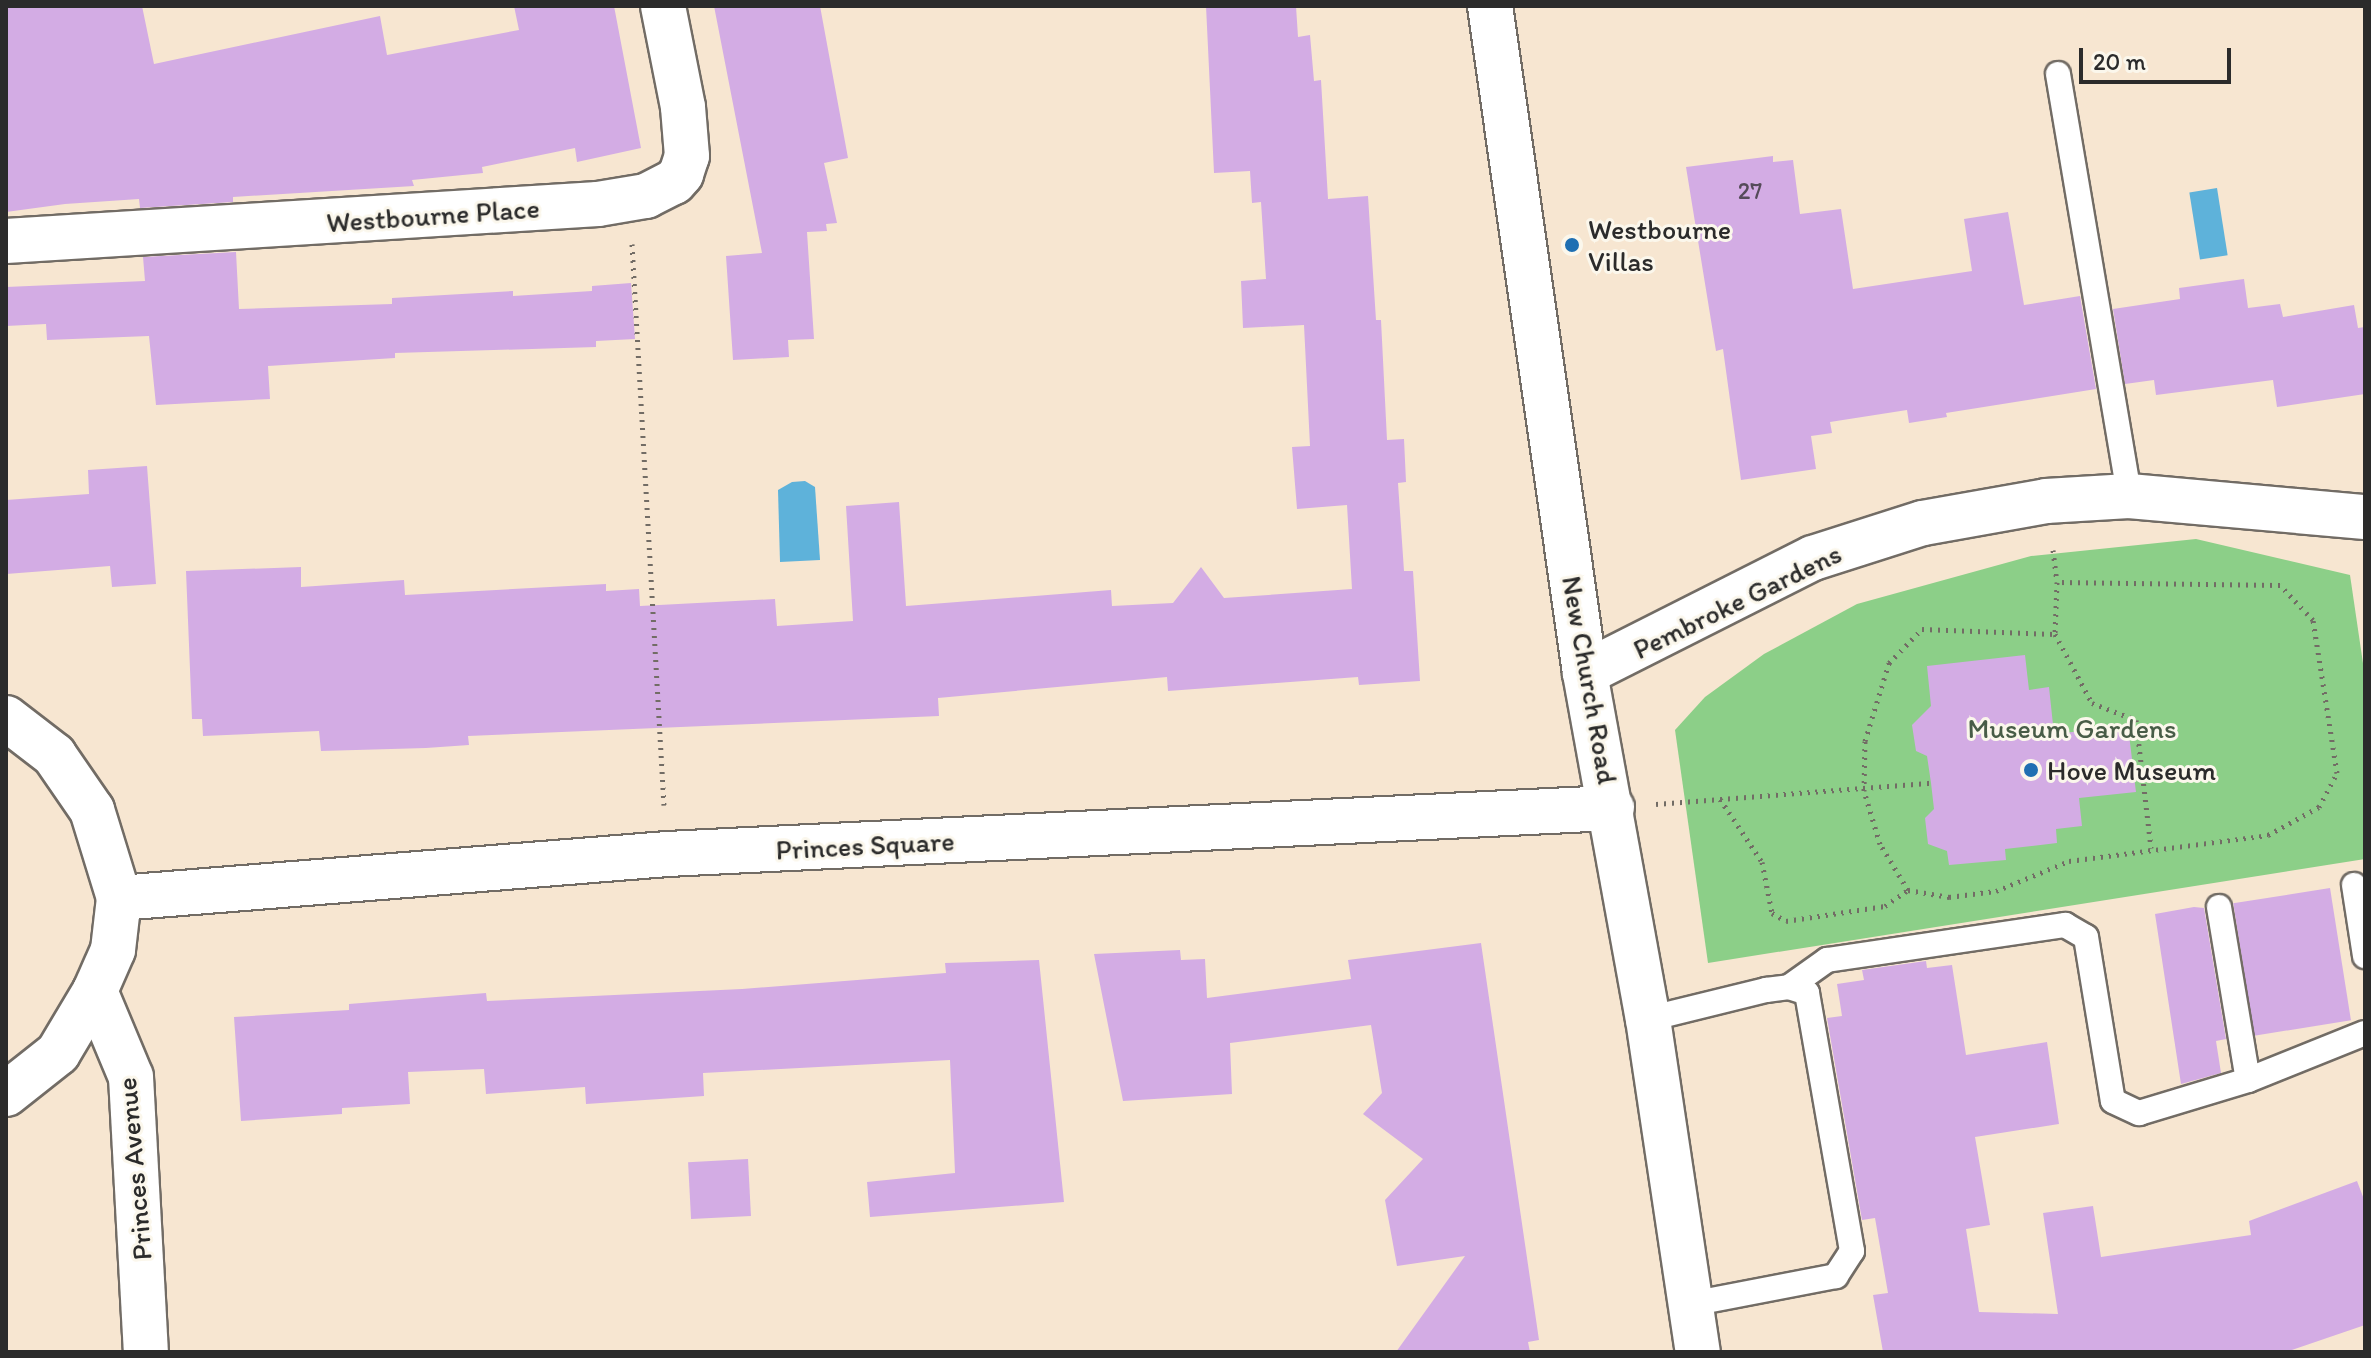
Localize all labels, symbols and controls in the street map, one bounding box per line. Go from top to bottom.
scale bar [2083,32,2235,82]
text: 20 m [2093,47,2146,76]
house number: 27 [1738,177,1762,205]
street label: Westbourne Place [325,191,541,239]
place label: Westbourne Villas [1588,212,1731,278]
marker: Westbourne Villas [1563,236,1581,254]
street label: Pembroke Gardens [1627,536,1847,666]
street label: New Church Road [1555,573,1625,787]
park label: Museum Gardens [1967,711,2177,745]
place label: Hove Museum [2047,753,2215,787]
marker: Hove Museum [2022,761,2040,779]
street label: Princes Square [775,824,955,866]
street label: Princes Avenue [109,1077,159,1261]

